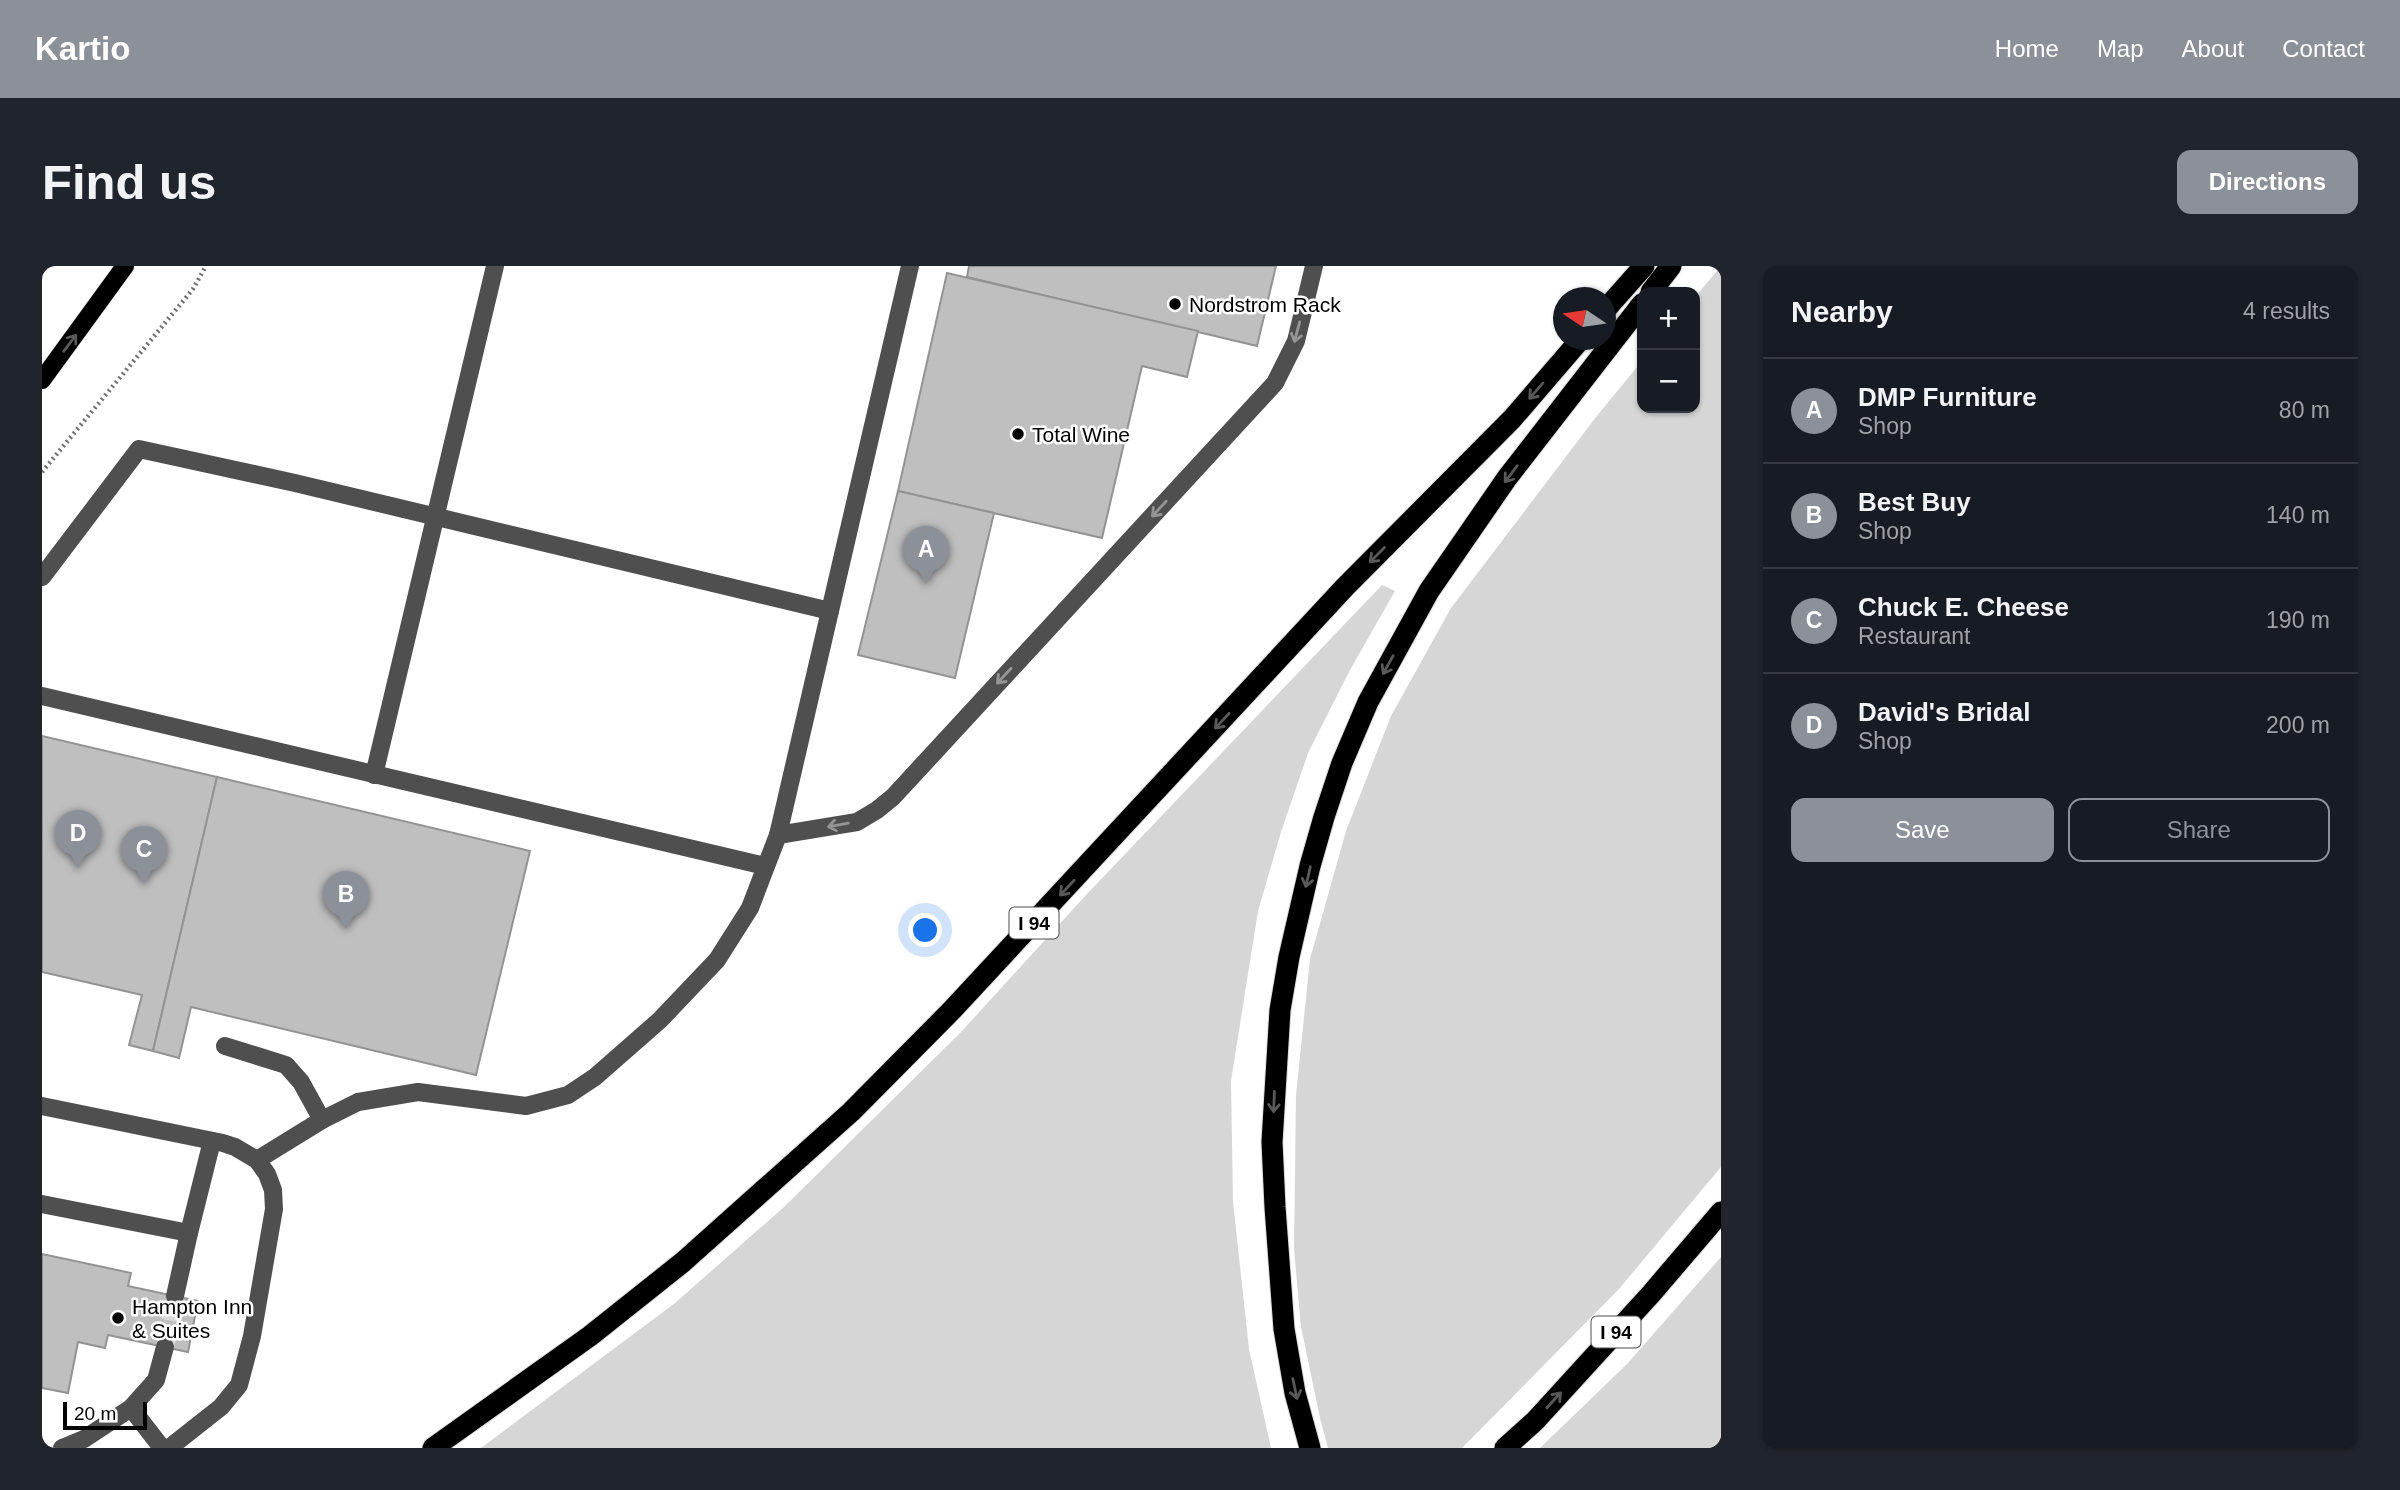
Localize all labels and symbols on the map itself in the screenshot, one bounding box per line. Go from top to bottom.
north arrow [1553,287,1616,350]
place label: Nordstrom Rack [1189,293,1341,316]
marker: Nordstrom Rack [1167,296,1183,312]
one-way arrow [1290,321,1303,343]
one-way arrow [62,333,77,352]
one-way arrow [1528,382,1544,400]
place label: Total Wine [1032,423,1130,446]
marker: Total Wine [1010,426,1026,442]
one-way arrow [1503,464,1518,483]
one-way arrow [1150,500,1167,517]
pin: A [903,526,949,584]
one-way arrow [1369,546,1386,563]
one-way arrow [1381,655,1395,675]
one-way arrow [996,667,1013,684]
one-way arrow [1214,712,1231,729]
pin: D [55,810,101,868]
one-way arrow [827,819,850,832]
pin: C [121,826,167,884]
one-way arrow [1300,865,1314,888]
pin: B [323,871,369,929]
one-way arrow [1059,879,1076,896]
road number: I 94 [1010,908,1058,938]
your location [908,913,942,947]
one-way arrow [1267,1090,1280,1113]
place label: Hampton Inn & Suites [132,1295,252,1342]
marker: Hampton Inn & Suites [110,1310,126,1326]
road number: I 94 [1592,1316,1640,1348]
one-way arrow [1289,1377,1302,1400]
one-way arrow [1546,1391,1562,1409]
scale bar [63,1399,147,1431]

